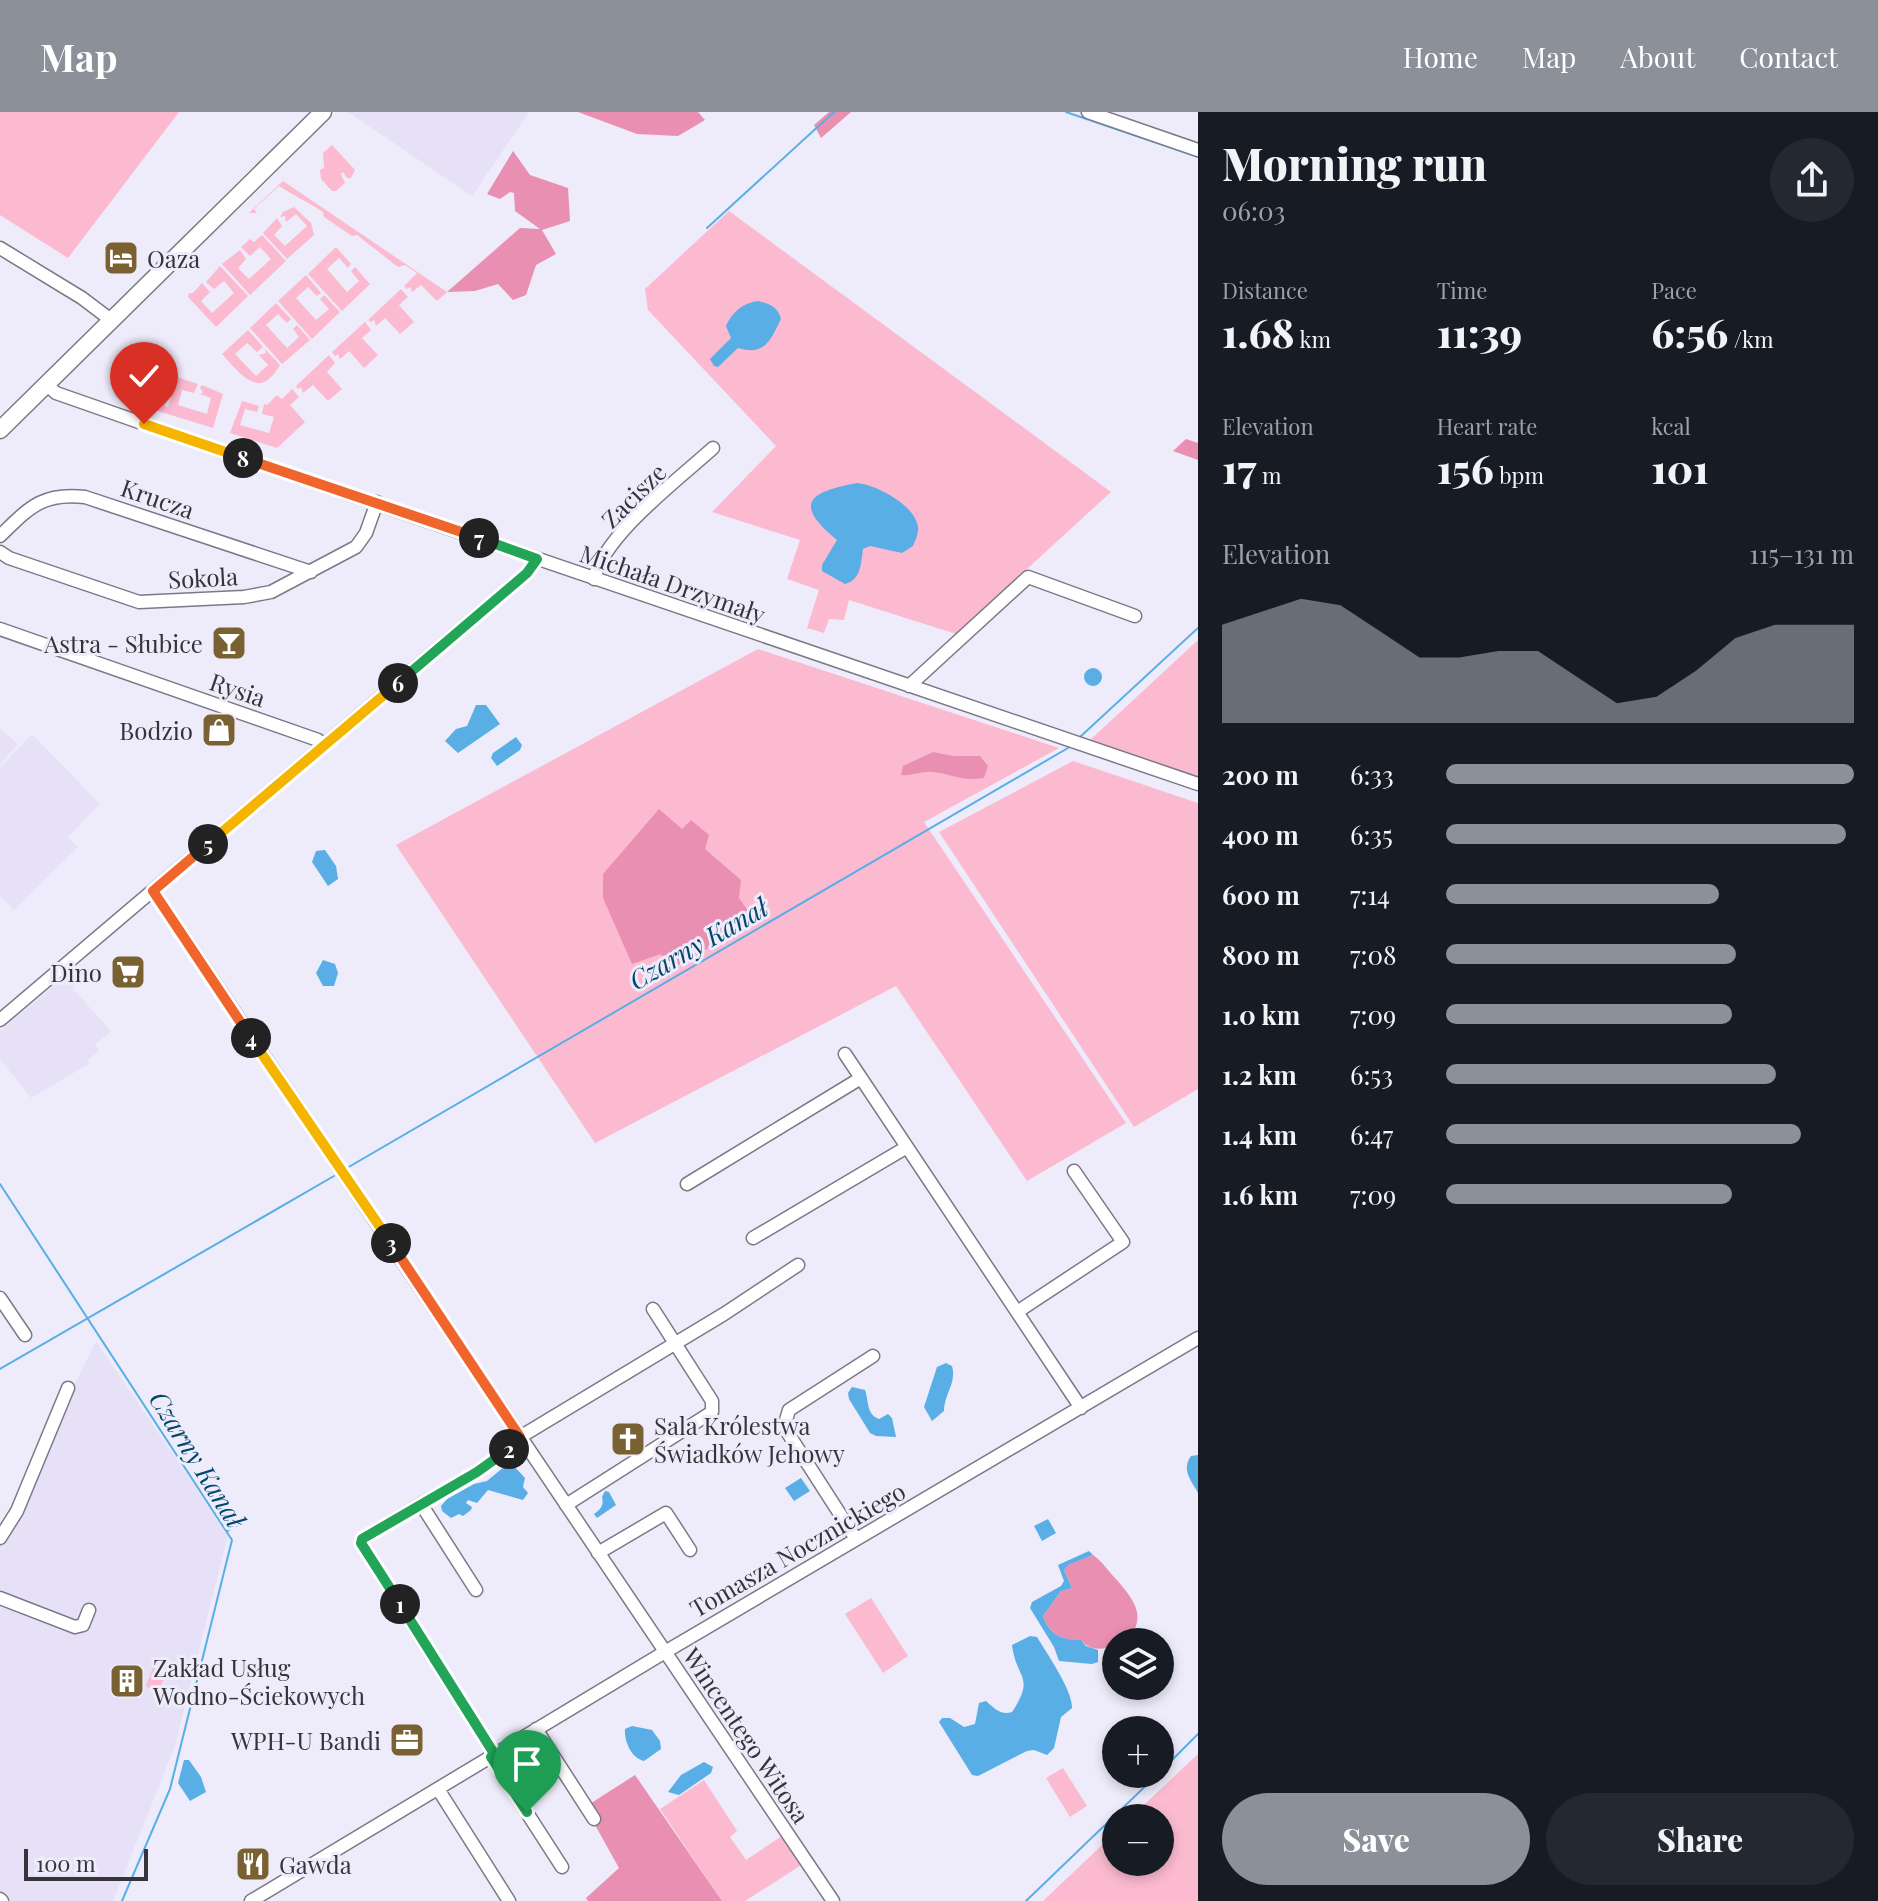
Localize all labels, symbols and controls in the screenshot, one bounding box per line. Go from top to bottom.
text: Map [40,31,117,82]
text: Home [1403,38,1478,75]
text: Map [1522,38,1576,75]
text: About [1620,38,1695,75]
text: Contact [1739,38,1838,75]
text: Morning run [1222,133,1487,192]
button: share [1770,138,1854,222]
text: 06:03 [1222,193,1285,228]
hotel icon: Oaza [102,239,140,277]
place label: Oaza [147,242,200,274]
text: Distance [1222,275,1308,305]
text: Time [1437,275,1487,305]
text: Pace [1651,275,1697,305]
text: 1.68 [1222,305,1295,358]
text: 11:39 [1437,305,1522,358]
text: 6:56 [1651,305,1728,358]
text: km [1295,324,1331,354]
text: /km [1728,324,1774,354]
pin [110,342,178,424]
icon: check [122,354,166,398]
text: Elevation [1222,411,1314,441]
text: Heart rate [1437,411,1537,441]
text: kcal [1651,411,1691,441]
pin: 8 [223,438,263,478]
text: 17 [1222,441,1256,494]
text: 156 [1437,441,1494,494]
text: 101 [1651,441,1709,494]
text: 8 [237,443,249,473]
street label: Zacisze [594,456,672,534]
text: m [1256,460,1281,490]
text: bpm [1494,460,1544,490]
street label: Krucza [117,471,199,525]
pin: 7 [459,518,499,558]
text: 7 [474,523,484,553]
street label: Michała Drzymały [576,536,770,630]
text: Elevation [1222,536,1330,571]
text: 115–131 m [1749,536,1854,571]
street label: Sokola [167,559,239,595]
bar icon: Astra - Słubice [210,624,248,662]
place label: Astra - Słubice [43,627,203,659]
pin: 6 [378,663,418,703]
street label: Rysia [206,665,270,713]
text: 6 [392,668,404,698]
shop icon: Bodzio [200,711,238,749]
place label: Bodzio [119,714,193,746]
text: 200 m [1222,757,1299,792]
text: 6:33 [1350,757,1394,792]
text: 400 m [1222,817,1299,852]
text: 6:35 [1350,817,1393,852]
pin: 5 [188,824,228,864]
text: 5 [203,829,213,859]
text: 600 m [1222,877,1300,912]
text: 7:14 [1350,877,1390,912]
water label: Czarny Kanał [622,888,776,997]
text: 800 m [1222,937,1300,972]
text: 7:08 [1350,937,1397,972]
supermarket icon: Dino [109,953,147,991]
place label: Dino [50,956,102,988]
text: 1.0 km [1222,997,1300,1032]
text: 7:09 [1350,997,1396,1032]
pin: 4 [231,1018,271,1058]
text: 4 [245,1023,257,1053]
text: 1.2 km [1222,1057,1297,1092]
text: 6:53 [1350,1057,1393,1092]
text: 1.4 km [1222,1117,1297,1152]
text: 6:47 [1350,1117,1393,1152]
text: 1.6 km [1222,1177,1298,1212]
text: 7:09 [1350,1177,1396,1212]
pin: 3 [371,1223,411,1263]
text: 3 [386,1228,396,1258]
water label: Czarny Kanał [142,1384,255,1536]
place label: Sala Królestwa Świadków Jehowy [654,1409,845,1469]
church icon: Sala Królestwa Świadków Jehowy [609,1420,647,1458]
pin: 2 [489,1429,529,1469]
text: 2 [503,1434,515,1464]
street label: Tomasza Nocznickiego [683,1474,911,1624]
pin: 1 [380,1584,420,1624]
text: 1 [396,1589,404,1619]
map controls [1102,1628,1174,1876]
button: layers [1102,1628,1174,1700]
street label: Wincentego Witosa [676,1640,817,1829]
place label: Zakład Usług Wodno-Ściekowych [152,1651,365,1711]
building icon: Zakład Usług Wodno-Ściekowych [108,1662,146,1700]
button: + [1102,1716,1174,1788]
office icon: WPH-U Bandi [388,1721,426,1759]
place label: WPH-U Bandi [230,1724,381,1756]
pin [493,1730,561,1812]
icon: arrive [505,1742,549,1786]
button: Save [1222,1793,1530,1885]
button: Share [1546,1793,1854,1885]
button: − [1102,1804,1174,1876]
scale bar [24,1845,148,1881]
restaurant icon: Gawda [234,1845,272,1883]
text: 100 m [36,1848,96,1878]
place label: Gawda [279,1848,352,1880]

